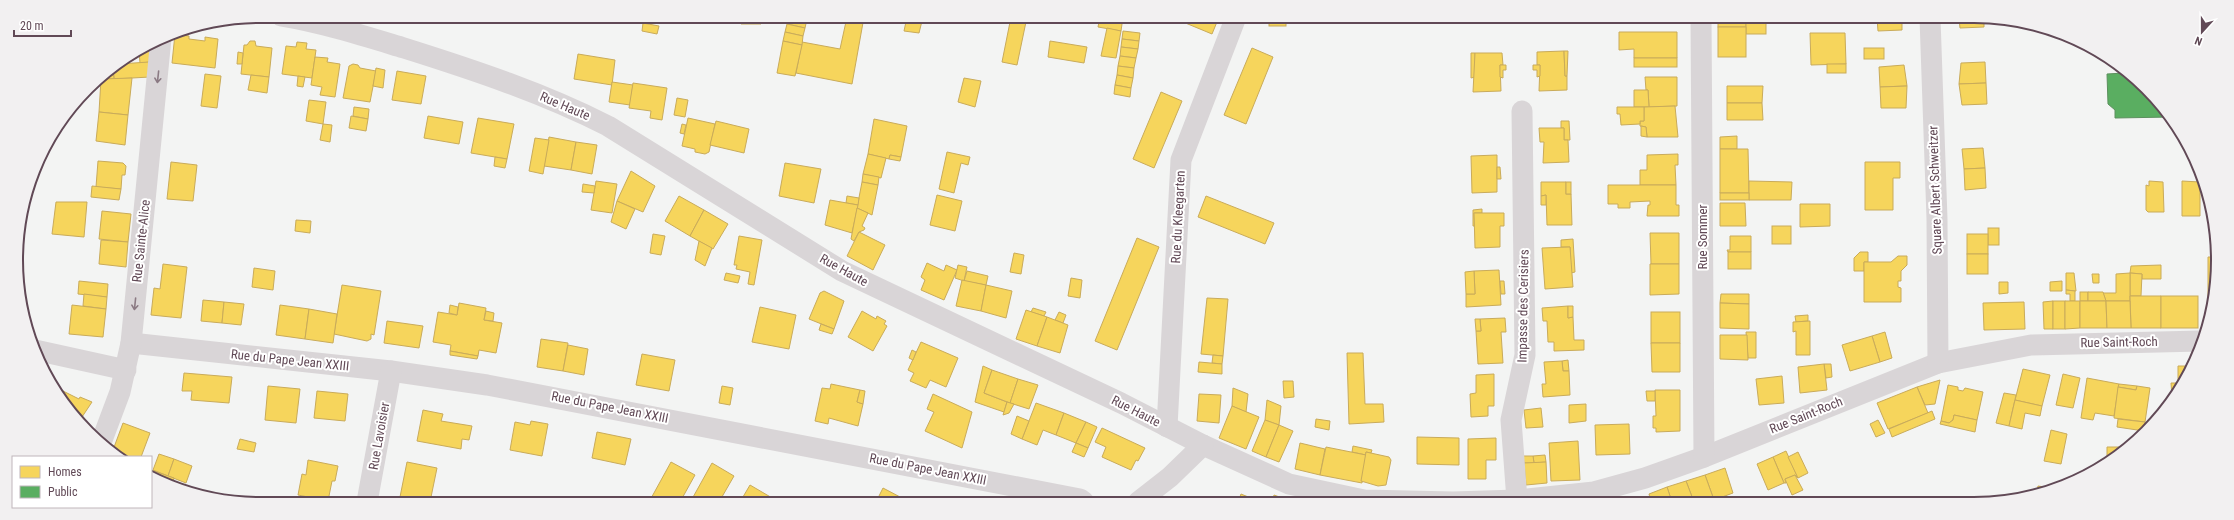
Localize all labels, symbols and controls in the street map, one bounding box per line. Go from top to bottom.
scale bar [14,12,71,38]
north arrow [2182,12,2222,52]
text: 20 m [20,19,44,33]
text: N [2193,34,2204,48]
one-way arrow [154,70,161,83]
street label: Rue Haute [538,89,592,123]
street label: Square Albert Schweitzer [1925,125,1945,255]
street label: Rue du Kleegarten [1168,170,1188,264]
street label: Rue Sainte-Alice [129,199,153,283]
street label: Rue Sommer [1695,204,1710,270]
street label: Impasse des Cerisiers [1515,249,1531,363]
street label: Rue Haute [817,251,871,289]
one-way arrow [131,297,139,310]
street label: Rue Saint-Roch [2080,334,2158,350]
street label: Rue du Pape Jean XXIII [230,346,350,374]
street label: Rue du Pape Jean XXIII [550,388,670,426]
street label: Rue Haute [1109,392,1163,430]
street label: Rue Saint-Roch [1767,394,1845,436]
street label: Rue Lavoisier [366,401,392,471]
street label: Rue du Pape Jean XXIII [868,450,988,488]
legend [12,456,152,508]
text: Homes [48,465,82,479]
text: Public [48,485,78,499]

